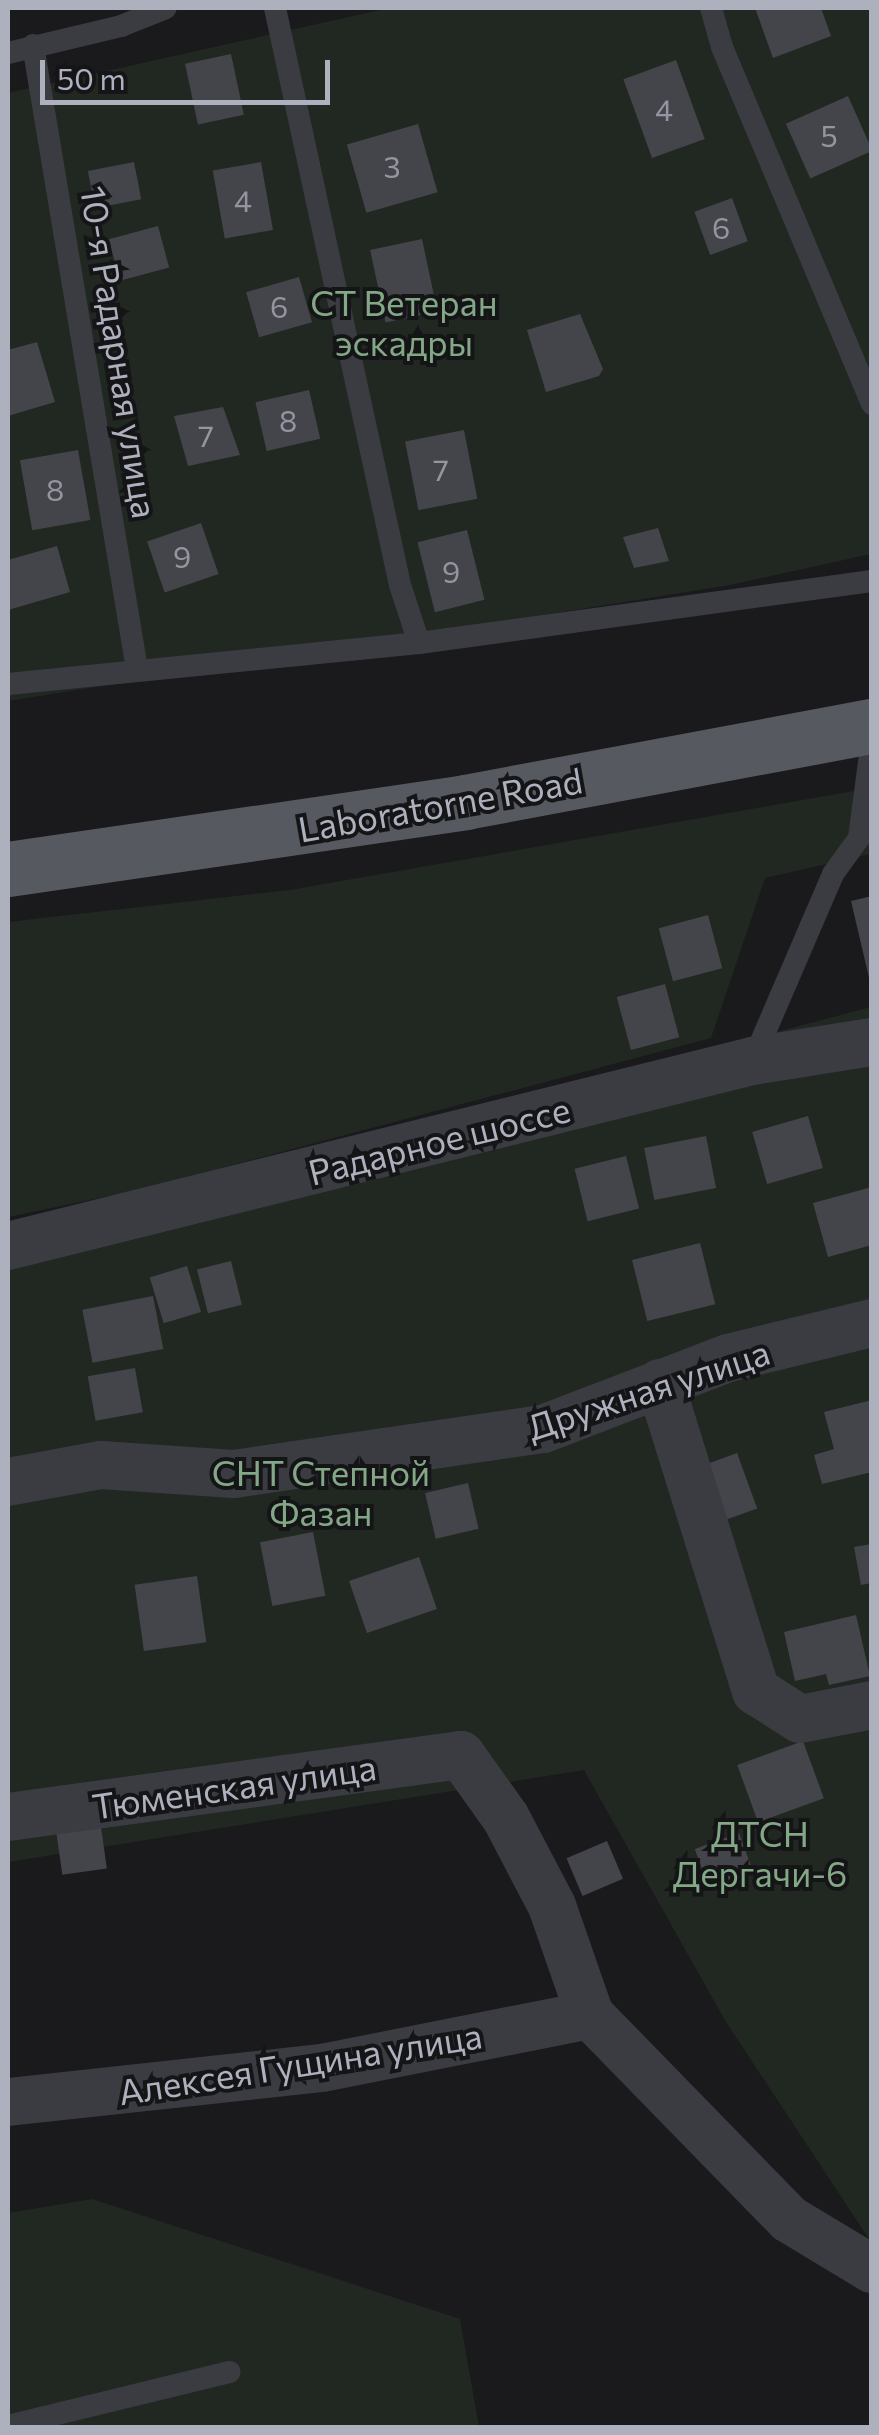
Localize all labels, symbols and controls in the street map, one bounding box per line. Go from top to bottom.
scale bar [45,40,335,102]
text: 50 m [57,59,126,96]
house number: 4 [655,91,673,127]
house number: 5 [820,117,838,153]
house number: 3 [383,148,401,184]
house number: 4 [234,182,252,218]
street label: 10-я Радарная улица [73,183,167,521]
house number: 6 [712,209,730,245]
park label: СТ Ветеран эскадры [310,281,498,363]
house number: 6 [270,288,288,324]
house number: 8 [279,402,297,438]
house number: 7 [198,417,214,453]
house number: 7 [433,451,449,487]
house number: 8 [46,471,64,507]
house number: 9 [173,538,191,574]
house number: 9 [442,553,460,589]
street label: Laboratorne Road [295,758,585,850]
street label: Радарное шоссе [304,1087,574,1193]
street label: Дружная улица [522,1330,774,1448]
park label: СНТ Степной Фазан [212,1451,430,1533]
street label: Тюменская улица [89,1745,379,1827]
park label: ДТСН Дергачи-6 [673,1812,847,1894]
street label: Алексея Гущина улица [115,2014,485,2112]

